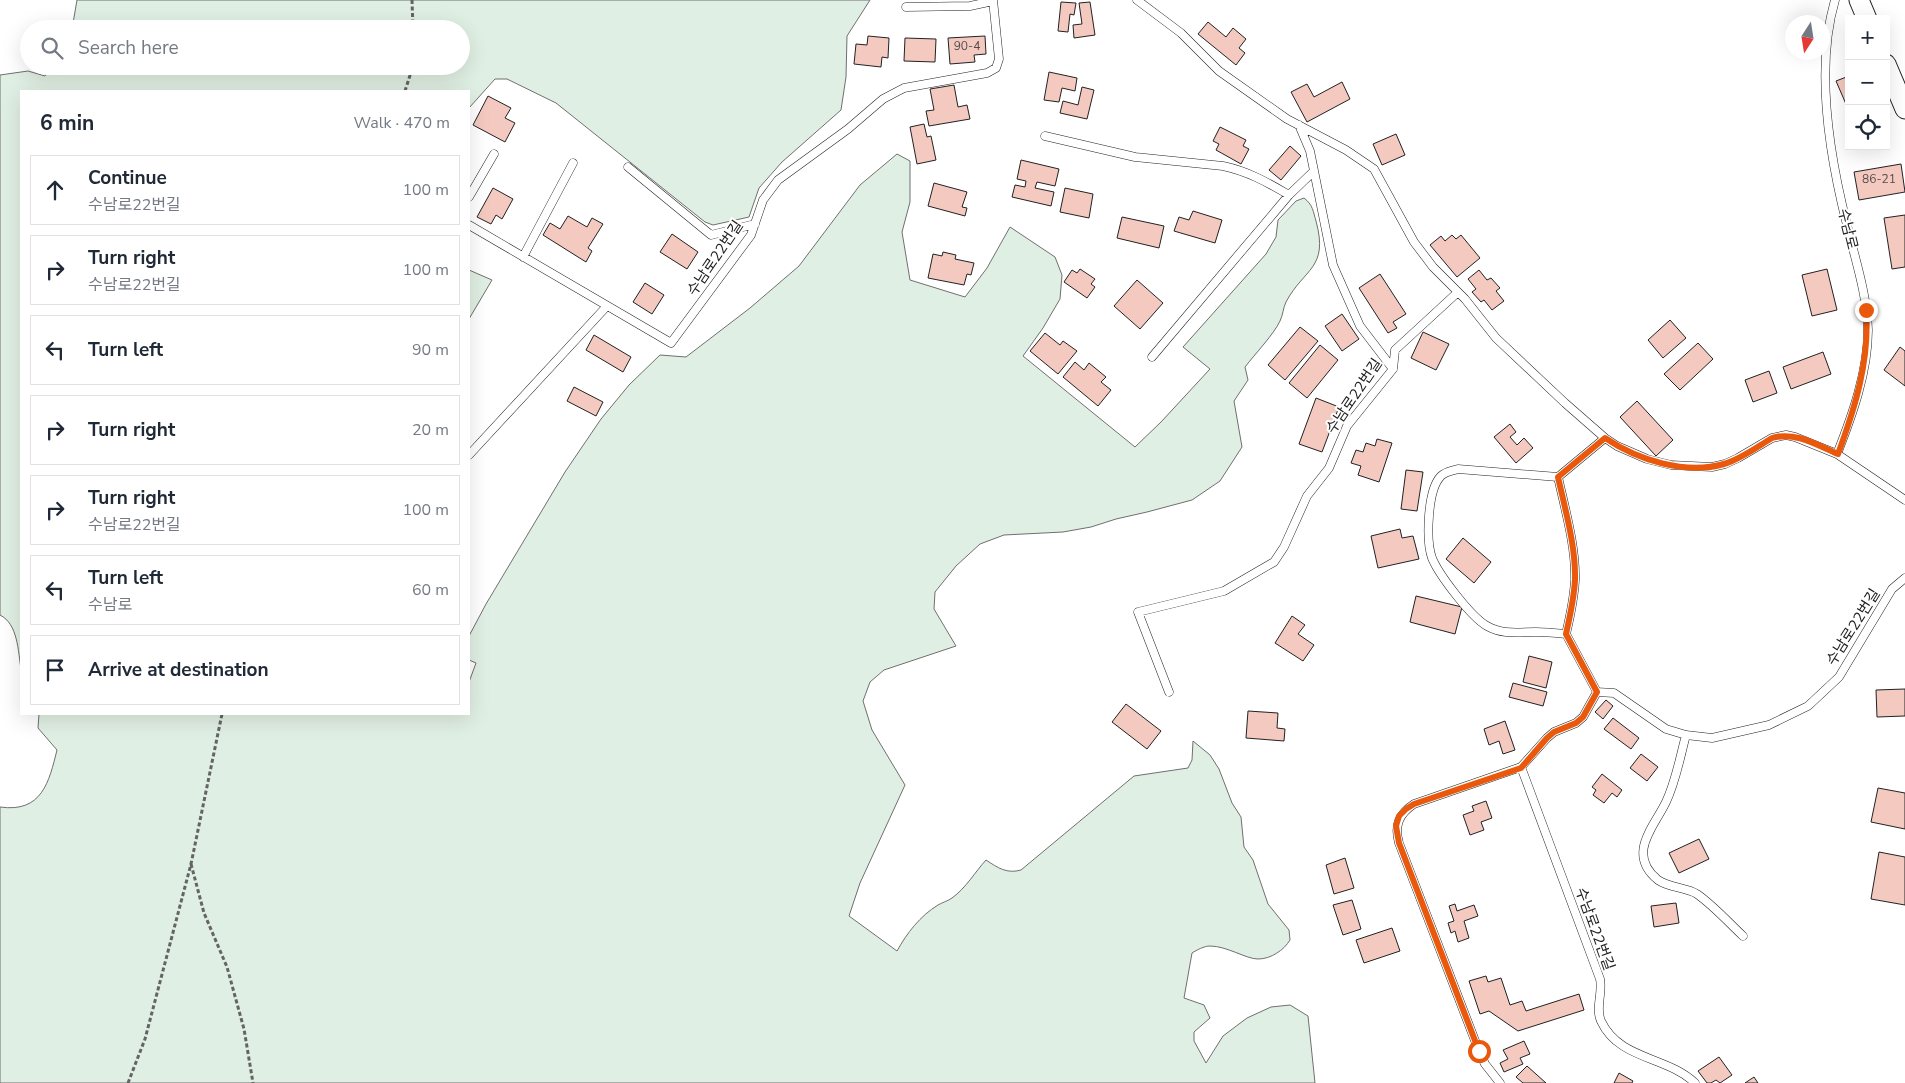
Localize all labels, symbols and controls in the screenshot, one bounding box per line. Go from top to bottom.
north arrow [1785,15,1830,60]
map controls [1845,15,1890,150]
button: + [1845,15,1890,60]
search box [20,20,470,75]
icon: search [38,34,66,62]
text: Search here [78,35,179,61]
house number: 90-4 [954,38,980,54]
button: − [1845,60,1890,105]
button: locate [1845,105,1890,150]
text: 6 min [40,109,94,137]
text: Walk · 470 m [354,112,450,134]
text: Continue [88,165,167,191]
house number: 86-21 [1862,171,1896,187]
icon: ahead [41,176,69,204]
text: 100 m [402,179,449,201]
text: 수남로22번길 [88,194,181,216]
street label: 수남로 [1833,206,1863,252]
street label: 수남로22번길 [682,216,748,300]
text: Turn right [88,245,175,271]
icon: right [41,256,69,284]
text: 100 m [402,259,449,281]
text: 수남로22번길 [88,274,181,296]
route end [1855,299,1878,322]
icon: left [41,336,69,364]
text: Turn left [88,337,163,363]
text: 90 m [412,339,449,361]
street label: 수남로22번길 [1321,354,1387,438]
icon: right [41,416,69,444]
text: Turn right [88,417,175,443]
text: 20 m [412,419,449,441]
text: Turn right [88,485,175,511]
icon: right [41,496,69,524]
text: 100 m [402,499,449,521]
text: 수남로22번길 [88,514,181,536]
text: Turn left [88,565,163,591]
icon: left [41,576,69,604]
text: 60 m [412,579,449,601]
street label: 수남로22번길 [1821,585,1885,669]
text: 수남로 [88,594,132,616]
icon: arrive [41,656,69,684]
text: Arrive at destination [88,657,269,683]
street label: 수남로22번길 [1571,885,1619,973]
route start [1468,1040,1491,1063]

